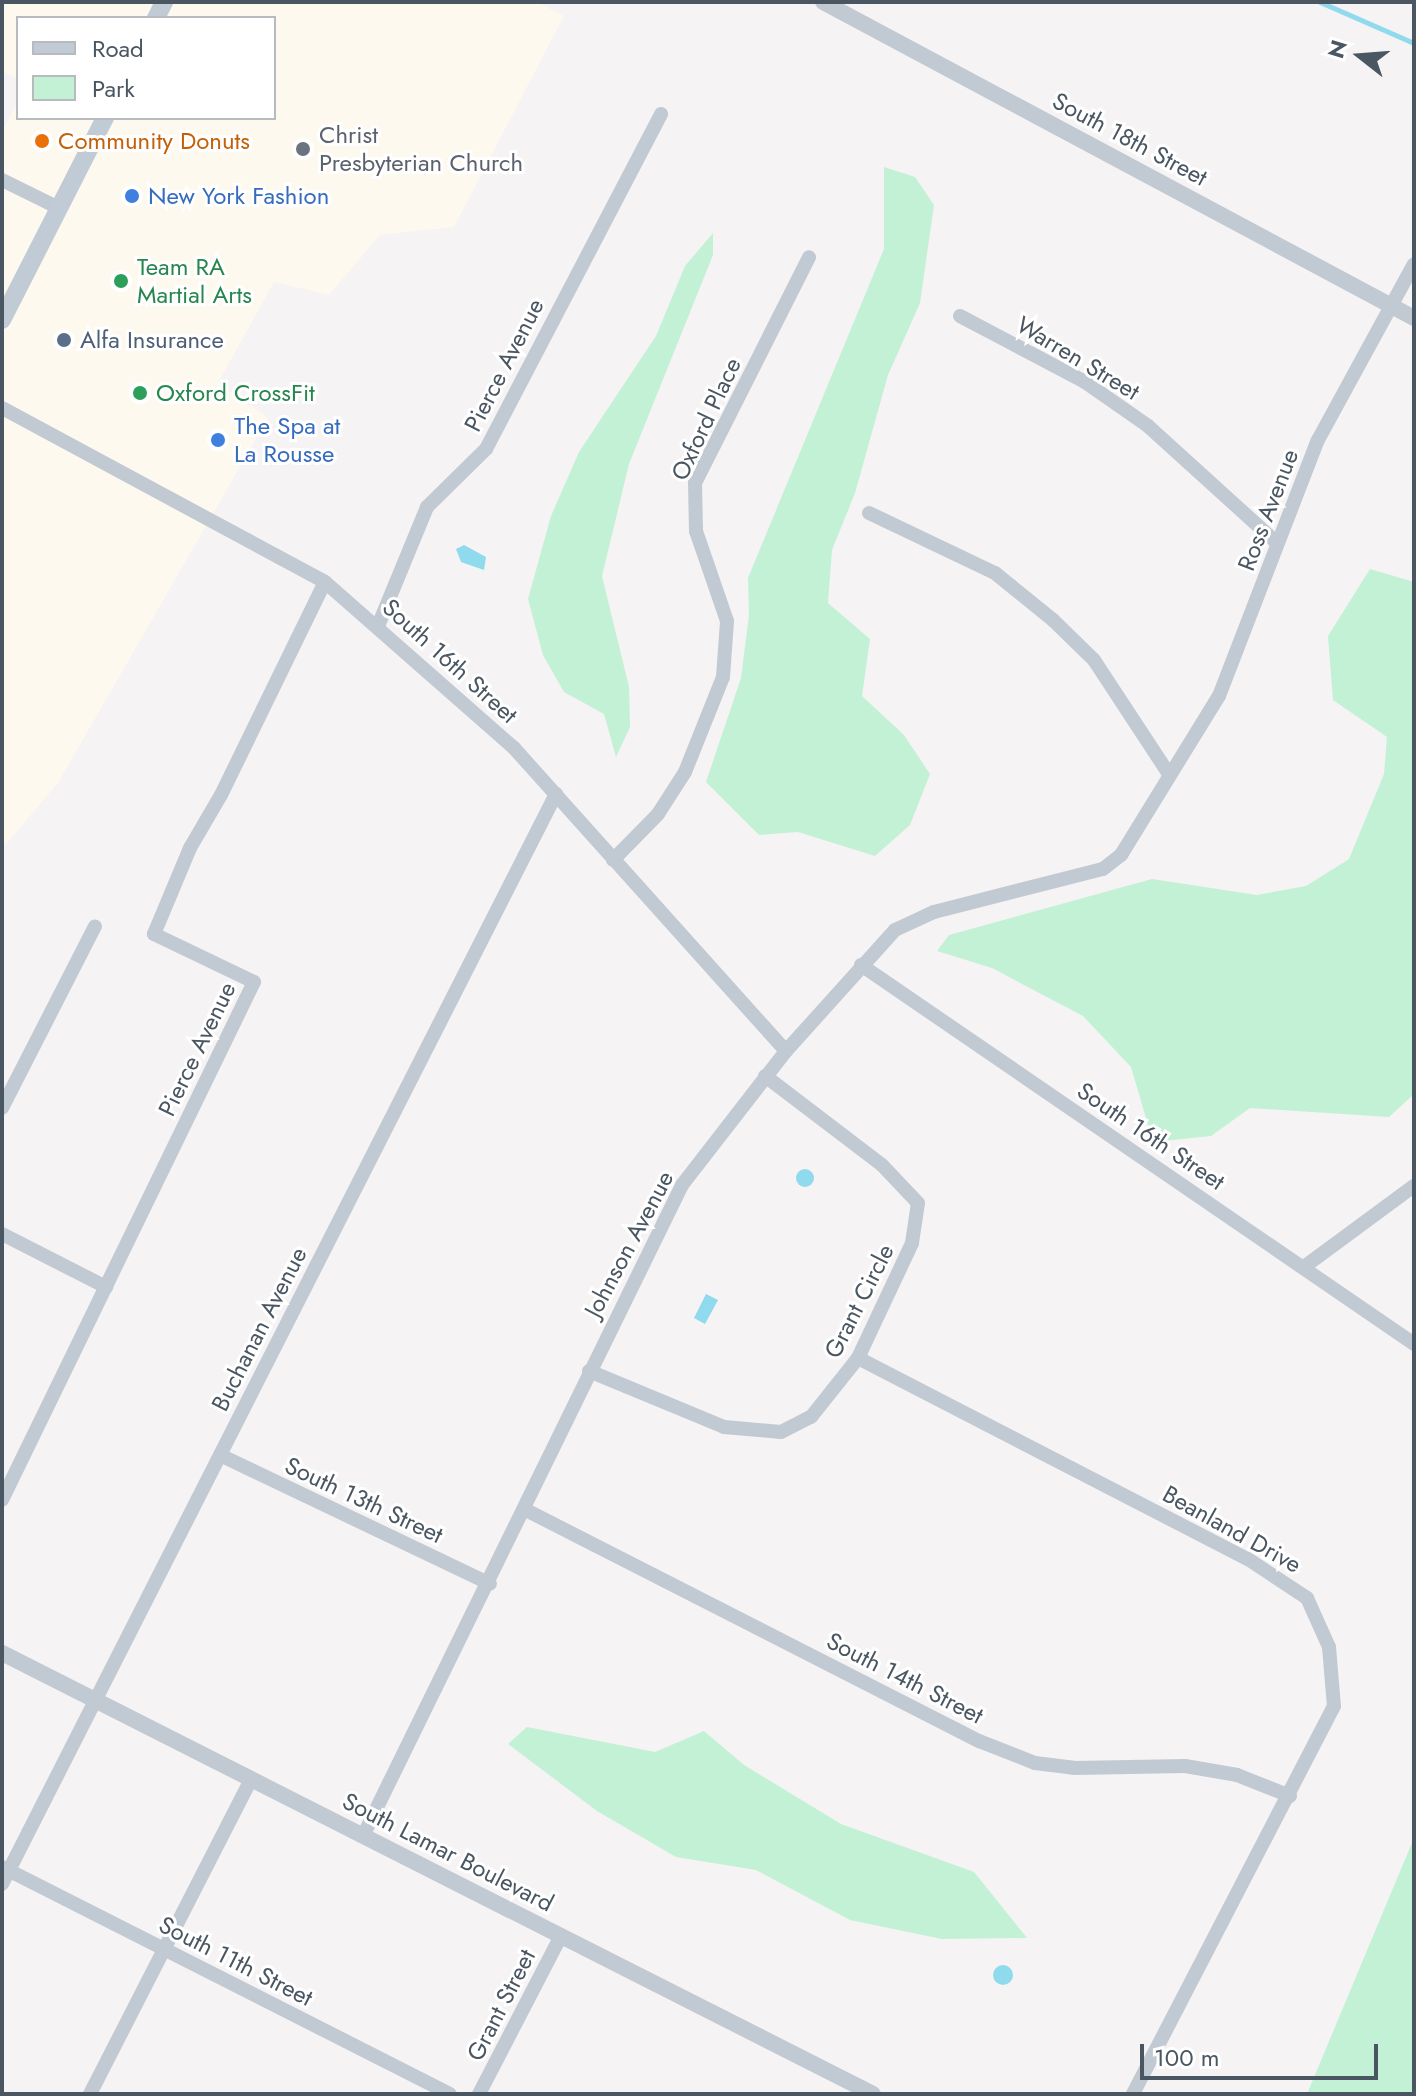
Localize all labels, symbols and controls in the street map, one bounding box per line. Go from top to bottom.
legend [16,16,276,120]
north arrow [1320,16,1400,96]
text: Road [92,31,144,66]
text: N [1319,36,1355,62]
text: Park [92,71,135,106]
street label: South 18th Street [1048,86,1212,192]
place label: Christ Presbyterian Church [319,121,523,177]
place label: Community Donuts [58,127,250,155]
marker: Community Donuts [33,132,51,150]
marker: Christ Presbyterian Church [294,140,312,158]
place label: New York Fashion [148,182,329,210]
marker: New York Fashion [123,187,141,205]
place label: Team RA Martial Arts [137,253,252,309]
marker: Team RA Martial Arts [112,272,130,290]
street label: Pierce Avenue [458,294,550,436]
street label: Warren Street [1011,310,1145,406]
place label: Alfa Insurance [80,326,224,354]
marker: Alfa Insurance [55,331,73,349]
street label: Oxford Place [665,353,747,485]
place label: Oxford CrossFit [156,379,315,407]
marker: Oxford CrossFit [131,384,149,402]
place label: The Spa at La Rousse [234,412,340,468]
marker: The Spa at La Rousse [209,431,227,449]
street label: Ross Avenue [1232,445,1304,575]
street label: South 16th Street [377,593,523,729]
street label: Pierce Avenue [152,977,242,1121]
street label: South 16th Street [1072,1076,1230,1196]
street label: Johnson Avenue [578,1166,680,1322]
street label: Grant Circle [818,1239,900,1363]
street label: Buchanan Avenue [205,1242,313,1416]
street label: South 13th Street [280,1451,448,1549]
street label: Beanland Drive [1158,1479,1306,1579]
street label: South 14th Street [822,1626,988,1730]
street label: South Lamar Boulevard [338,1786,558,1918]
street label: South 11th Street [154,1910,318,2012]
street label: Grant Street [461,1944,541,2066]
scale bar [1144,2028,1382,2078]
text: 100 m [1154,2040,1220,2075]

